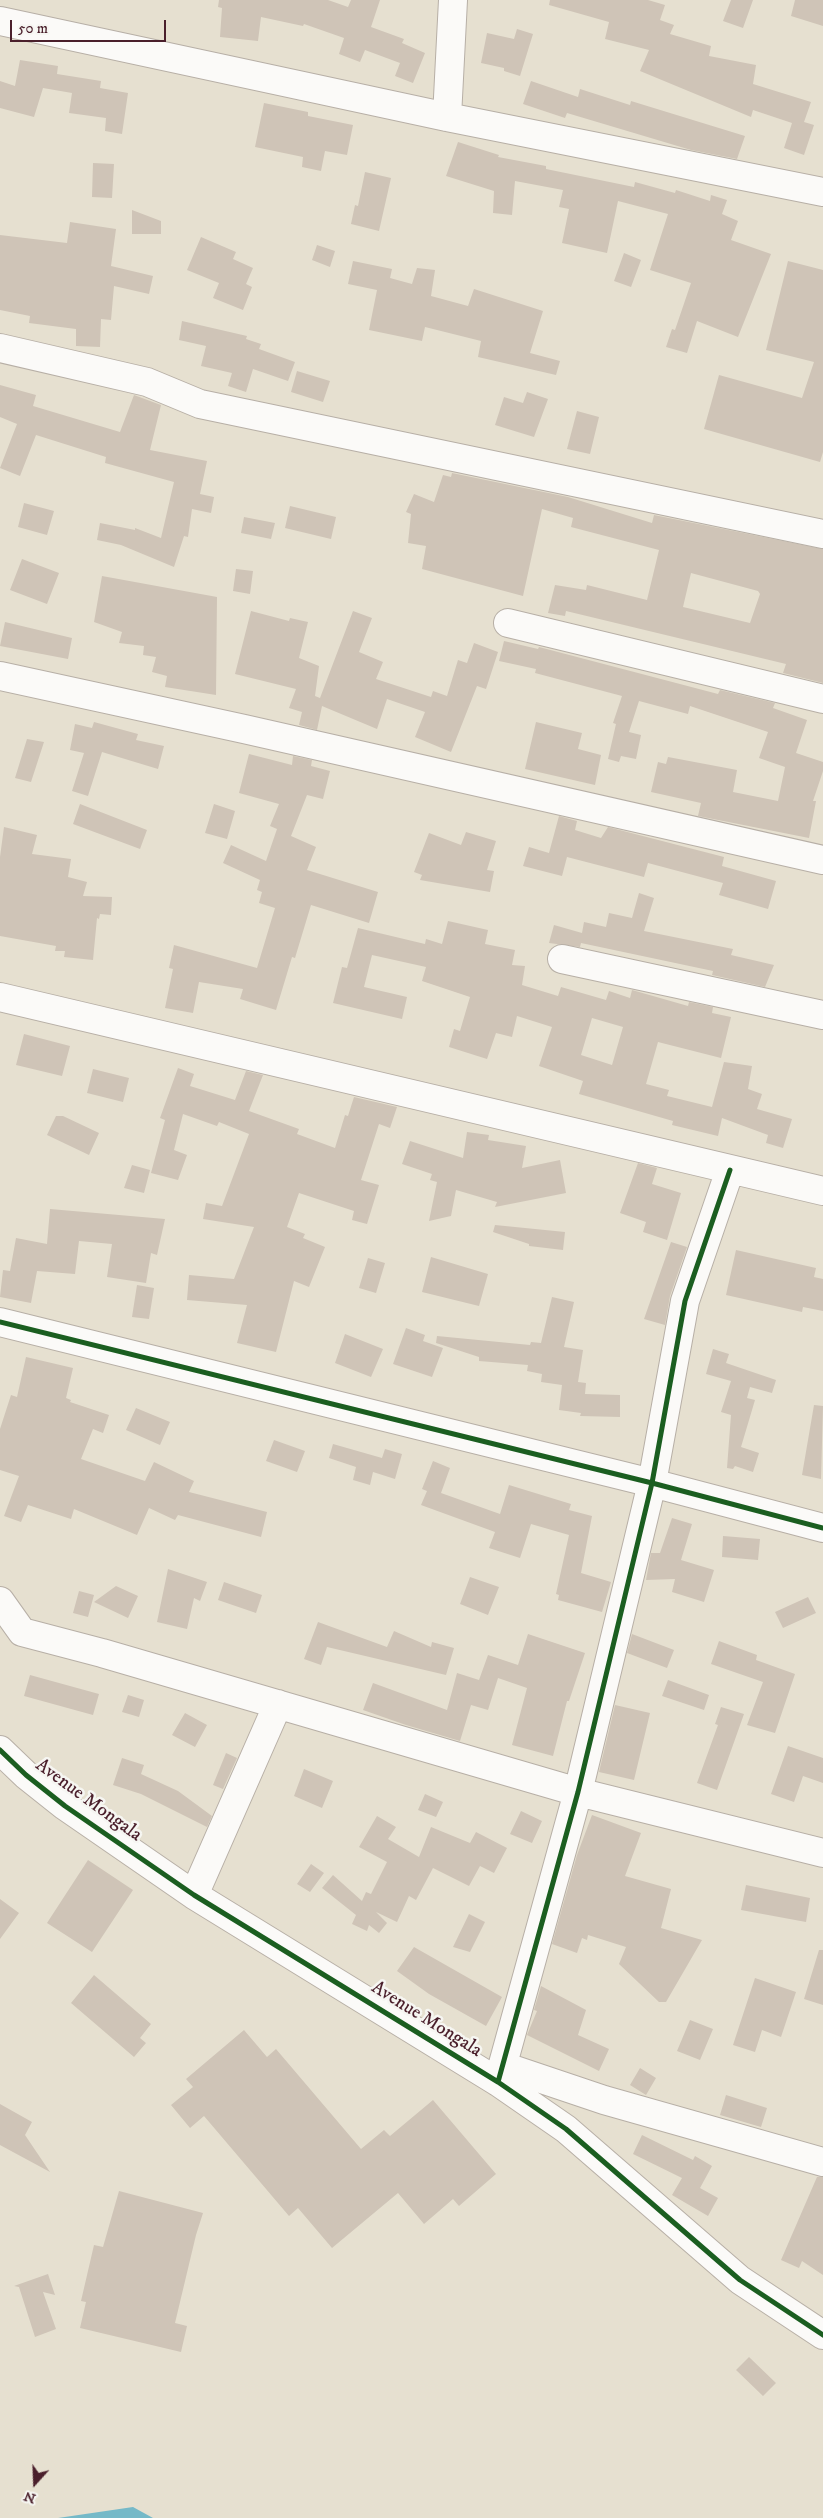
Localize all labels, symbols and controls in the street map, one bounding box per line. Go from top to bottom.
scale bar [12,10,169,42]
text: 50 m [18,19,48,38]
street label: Avenue Mongala [30,1755,146,1847]
street label: Avenue Mongala [366,1977,486,2063]
north arrow [10,2458,60,2508]
text: N [21,2487,38,2508]

